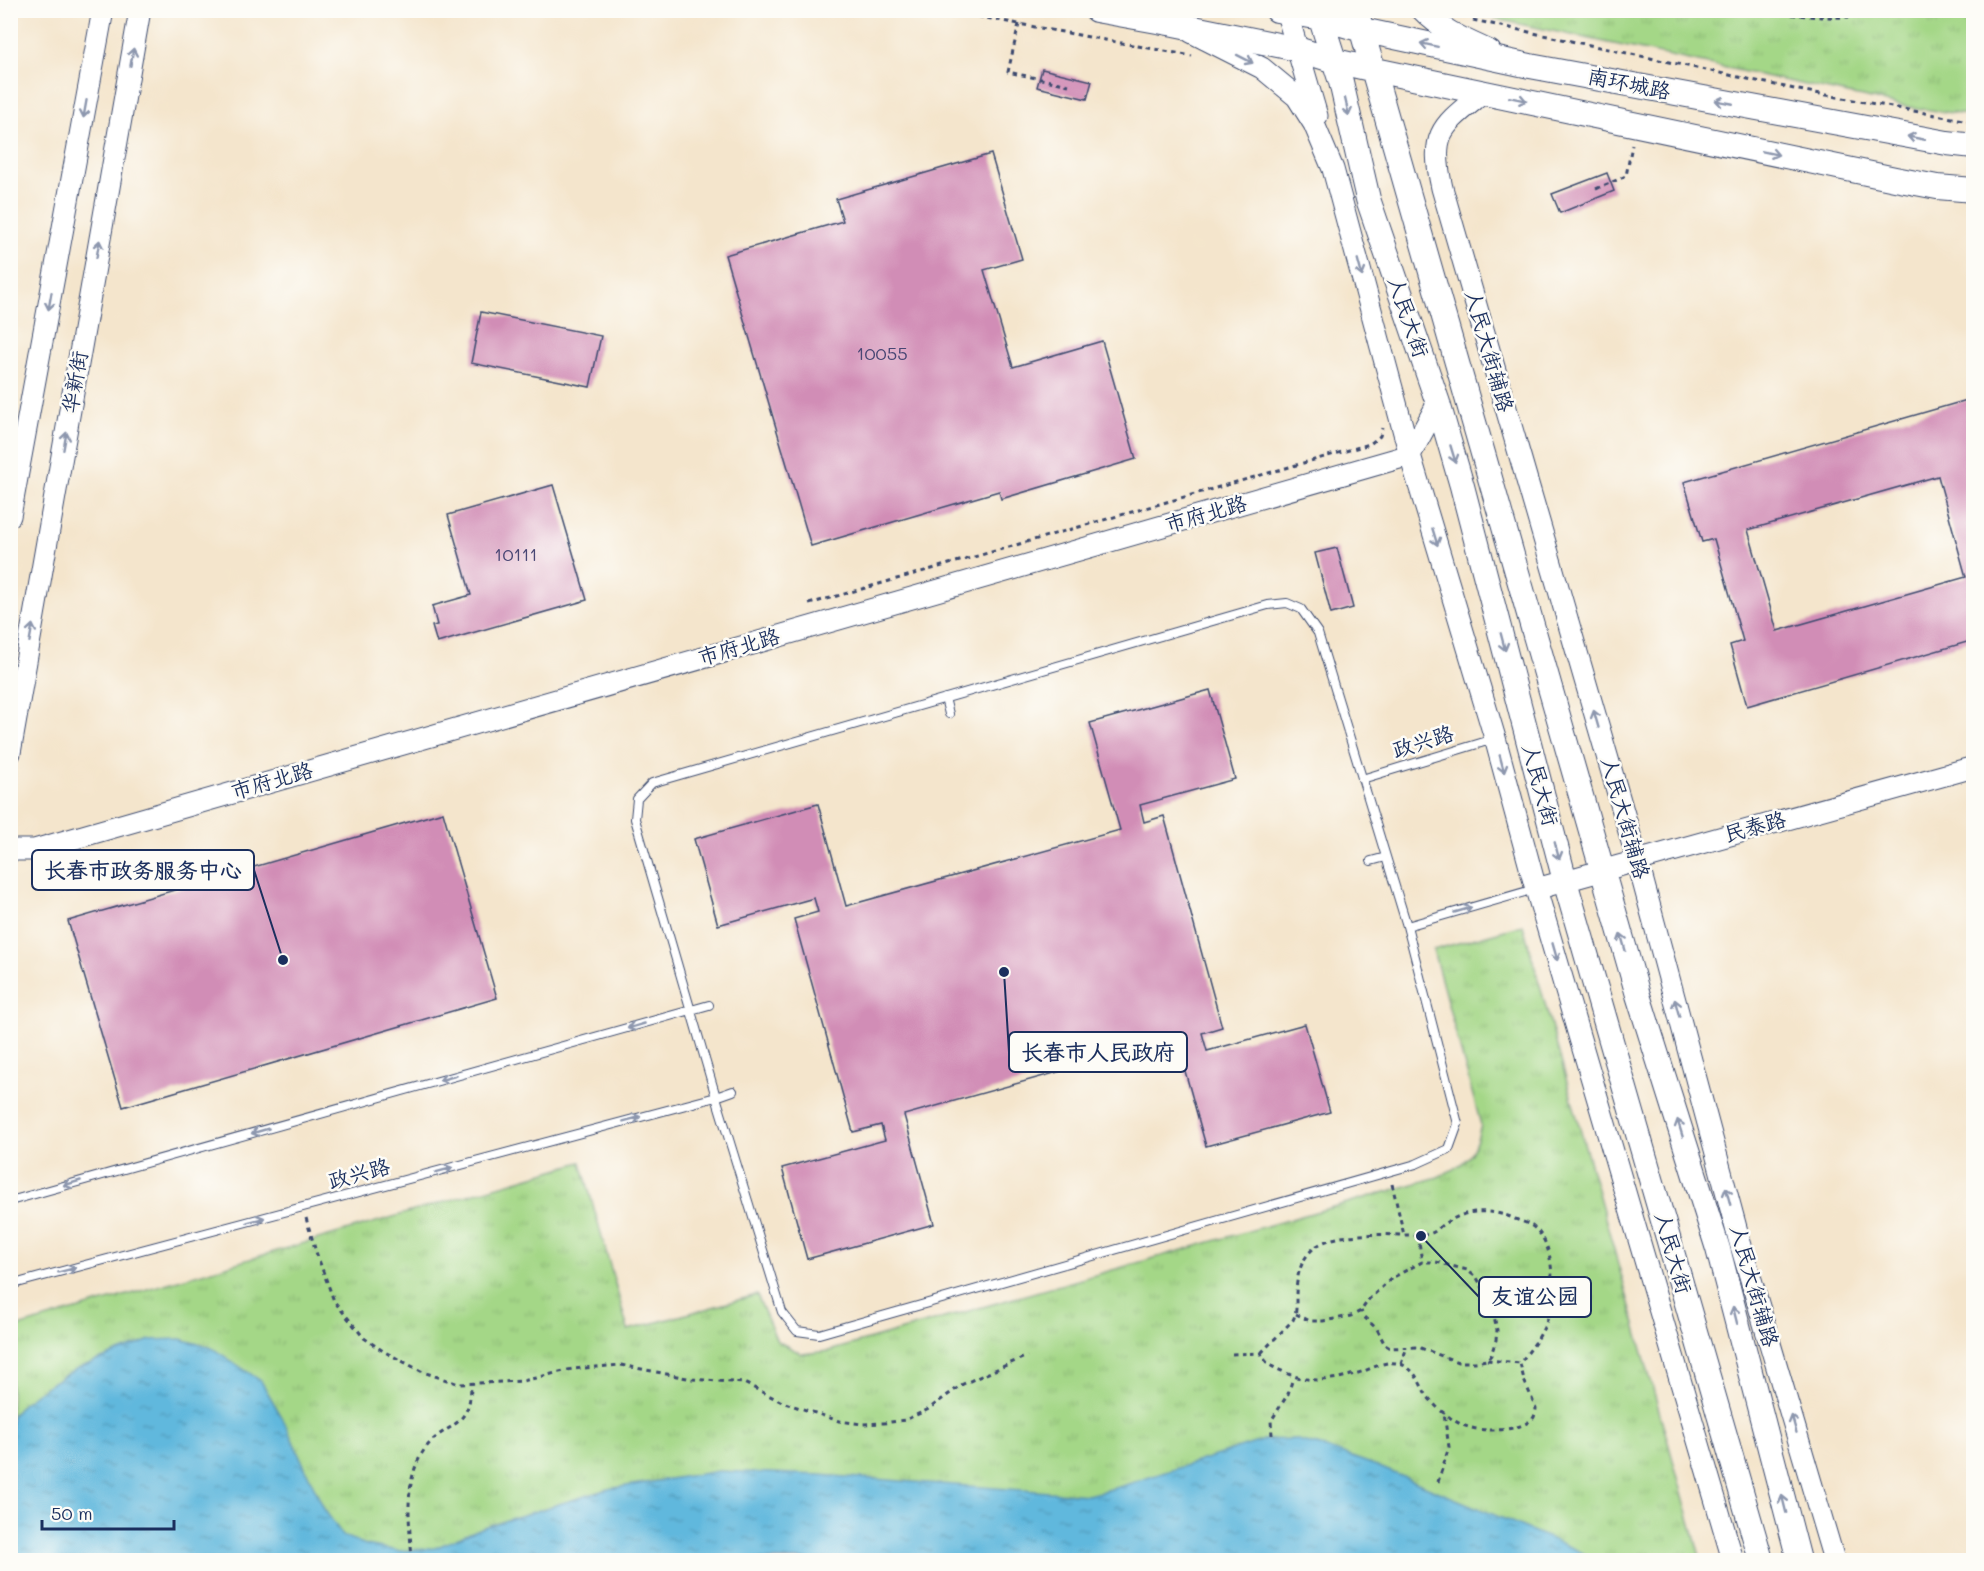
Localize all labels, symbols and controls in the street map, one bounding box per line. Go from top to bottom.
one-way arrow [1420,39,1440,50]
one-way arrow [127,47,138,67]
one-way arrow [1236,54,1254,66]
street label: 南环城路 [1585,61,1673,104]
one-way arrow [1508,94,1527,105]
one-way arrow [1715,96,1734,107]
one-way arrow [1342,97,1353,116]
one-way arrow [79,99,90,119]
one-way arrow [1906,132,1926,143]
one-way arrow [1760,148,1780,159]
one-way arrow [93,239,104,259]
one-way arrow [1354,258,1366,277]
street label: 人民大街 [1383,272,1436,361]
street label: 人民大街辅路 [1460,286,1521,415]
one-way arrow [44,291,55,311]
house number: 10055 [856,341,908,365]
street label: 华新街 [55,348,92,415]
one-way arrow [60,431,71,451]
one-way arrow [1448,444,1459,463]
street label: 市府北路 [1161,488,1250,537]
one-way arrow [1430,527,1441,546]
house number: 10111 [494,542,538,566]
street label: 市府北路 [694,621,783,670]
one-way arrow [26,624,37,643]
one-way arrow [1497,632,1509,651]
one-way arrow [1590,710,1601,729]
street label: 政兴路 [1388,718,1457,763]
street label: 人民大街 [1518,741,1565,829]
street label: 人民大街辅路 [1596,753,1657,882]
one-way arrow [1497,754,1508,773]
street label: 市府北路 [227,755,316,804]
street label: 民泰路 [1721,804,1789,847]
one-way arrow [1552,841,1563,860]
callout: 长春市政务服务中心 [32,850,254,890]
text: 长春市政务服务中心 [44,855,242,884]
one-way arrow [1453,904,1472,915]
one-way arrow [1617,932,1629,951]
one-way arrow [1550,942,1561,961]
one-way arrow [1671,999,1682,1018]
one-way arrow [627,1021,646,1032]
callout: 长春市人民政府 [1009,1032,1187,1072]
text: 长春市人民政府 [1021,1037,1175,1066]
one-way arrow [439,1073,458,1084]
one-way arrow [623,1113,642,1125]
one-way arrow [1674,1119,1685,1138]
one-way arrow [251,1126,270,1137]
street label: 政兴路 [325,1151,393,1194]
one-way arrow [434,1163,453,1175]
one-way arrow [63,1178,82,1189]
one-way arrow [1722,1187,1733,1206]
street label: 人民大街 [1650,1208,1699,1297]
one-way arrow [246,1213,265,1225]
street label: 人民大街辅路 [1725,1221,1786,1350]
one-way arrow [57,1263,76,1275]
callout: 友谊公园 [1479,1277,1591,1317]
text: 友谊公园 [1491,1281,1579,1310]
one-way arrow [1729,1306,1741,1325]
one-way arrow [1788,1415,1799,1434]
scale bar [42,1493,174,1531]
one-way arrow [1778,1495,1789,1514]
text: 50 m [51,1501,93,1525]

